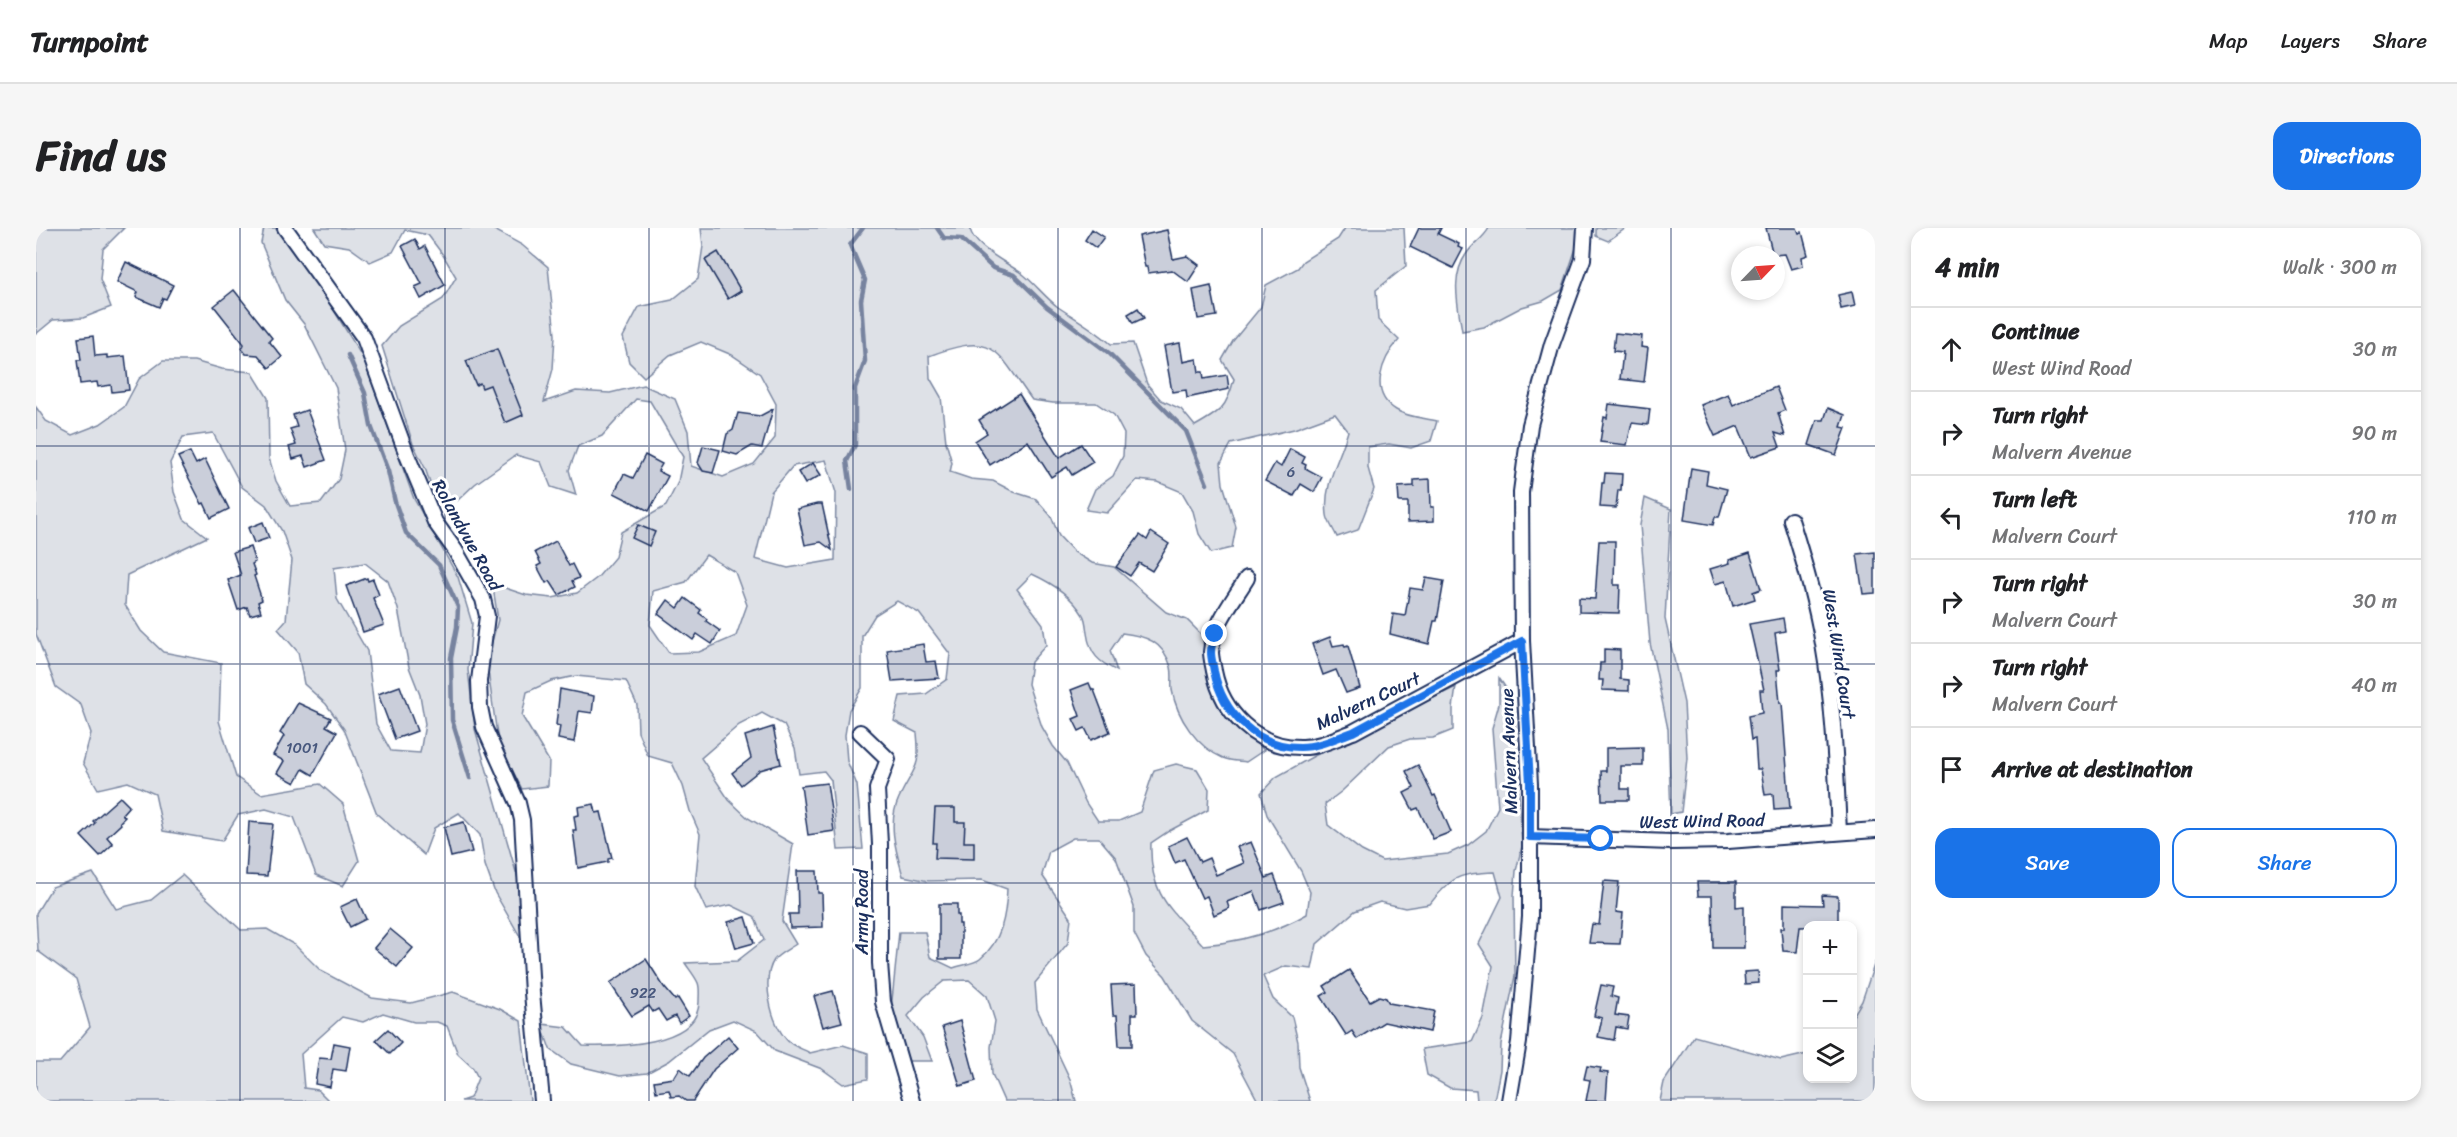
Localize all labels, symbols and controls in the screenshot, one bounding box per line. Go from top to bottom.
text: Turnpoint [30,17,149,66]
text: Map [2209,22,2248,60]
text: Layers [2281,22,2340,60]
text: Share [2373,22,2427,60]
text: Find us [36,119,166,193]
button: Directions [2273,122,2421,190]
text: 4 min [1935,244,1999,290]
north arrow [1731,246,1785,300]
text: Walk · 300 m [2283,250,2397,285]
text: Continue [1992,312,2080,351]
text: 30 m [2353,332,2397,367]
icon: ahead [1935,333,1968,366]
text: West Wind Road [1992,351,2131,386]
text: Turn right [1992,396,2087,435]
text: 90 m [2352,416,2397,451]
icon: right [1935,417,1968,450]
text: Malvern Avenue [1992,435,2132,470]
house number: 6 [1287,459,1295,485]
street label: Rolandvue Road [423,473,512,598]
text: Turn left [1992,480,2077,519]
text: 110 m [2347,500,2397,535]
icon: left [1935,501,1968,534]
text: Malvern Court [1992,519,2117,554]
text: Turn right [1992,564,2087,603]
text: 30 m [2353,584,2397,619]
icon: right [1935,585,1968,618]
street label: West Wind Court [1813,587,1865,722]
text: Malvern Court [1992,603,2117,638]
route end [1201,620,1227,646]
text: Turn right [1992,648,2087,687]
street label: Malvern Court [1310,662,1426,739]
text: 40 m [2351,668,2397,703]
icon: right [1935,669,1968,702]
text: Malvern Court [1992,687,2117,722]
street label: Malvern Avenue [1491,688,1527,814]
house number: 1001 [286,735,318,761]
text: Arrive at destination [1992,750,2193,789]
icon: arrive [1935,753,1968,786]
street label: West Wind Road [1639,804,1766,838]
route start [1587,825,1613,851]
button: Save [1935,828,2160,898]
button: Share [2172,828,2397,898]
street label: Army Road [846,868,878,956]
map controls [1803,921,1857,1083]
button: + [1803,921,1857,975]
button: − [1803,975,1857,1029]
house number: 922 [630,980,657,1006]
button: layers [1803,1029,1857,1083]

